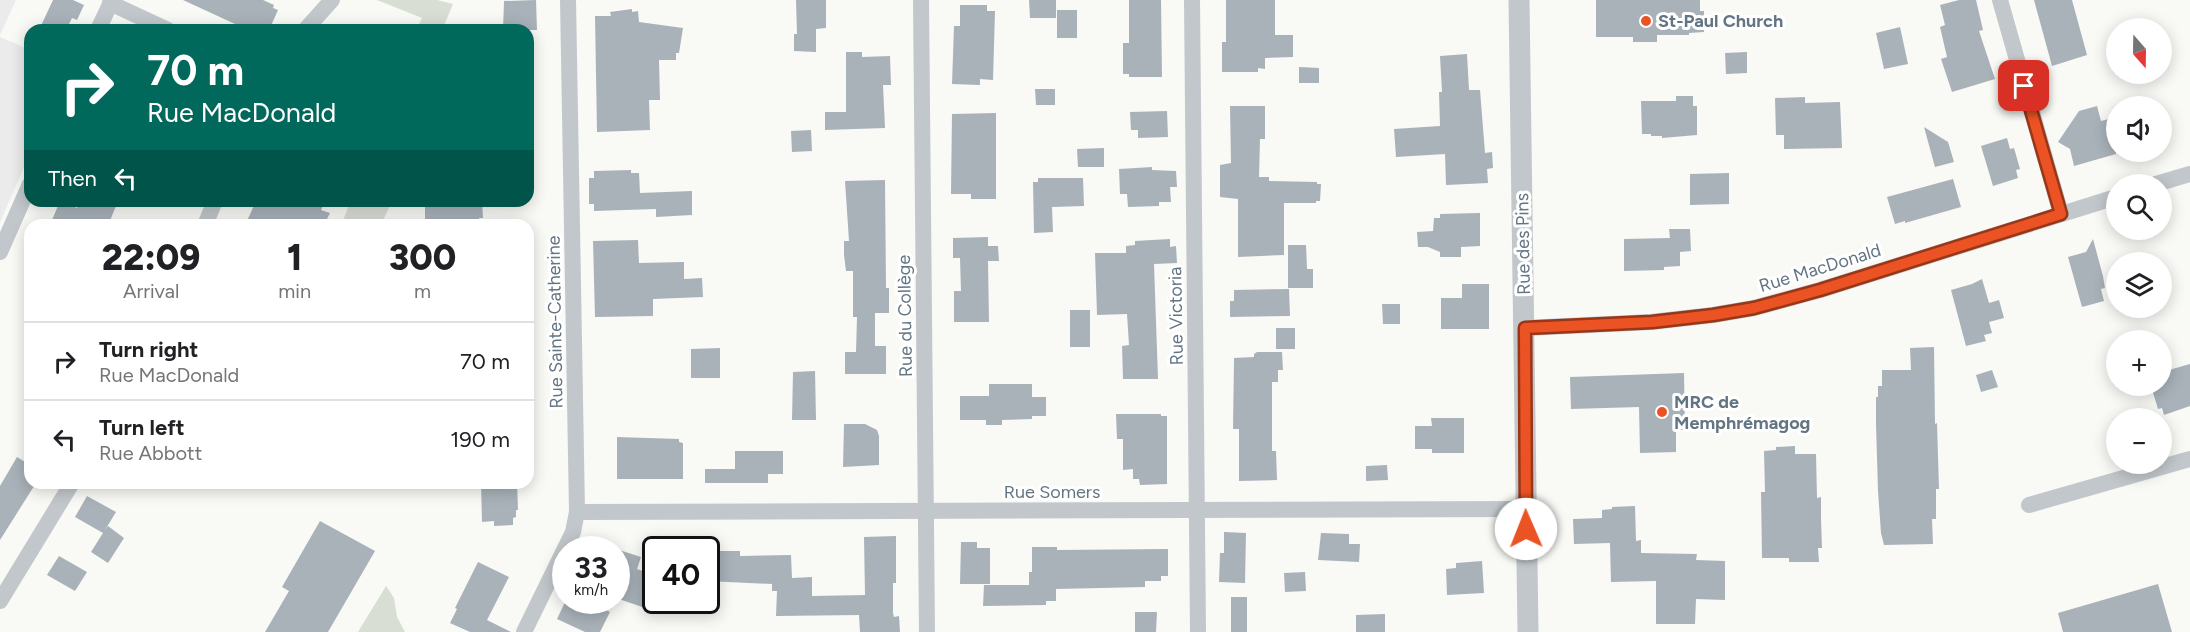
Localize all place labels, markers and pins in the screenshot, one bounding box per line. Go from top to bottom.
place label: St-Paul Church [1658,10,1783,32]
marker: St-Paul Church [1639,14,1653,28]
pin [1998,60,2049,111]
place label: MRC de Memphrémagog [1674,391,1810,434]
marker: MRC de Memphrémagog [1655,405,1669,419]

